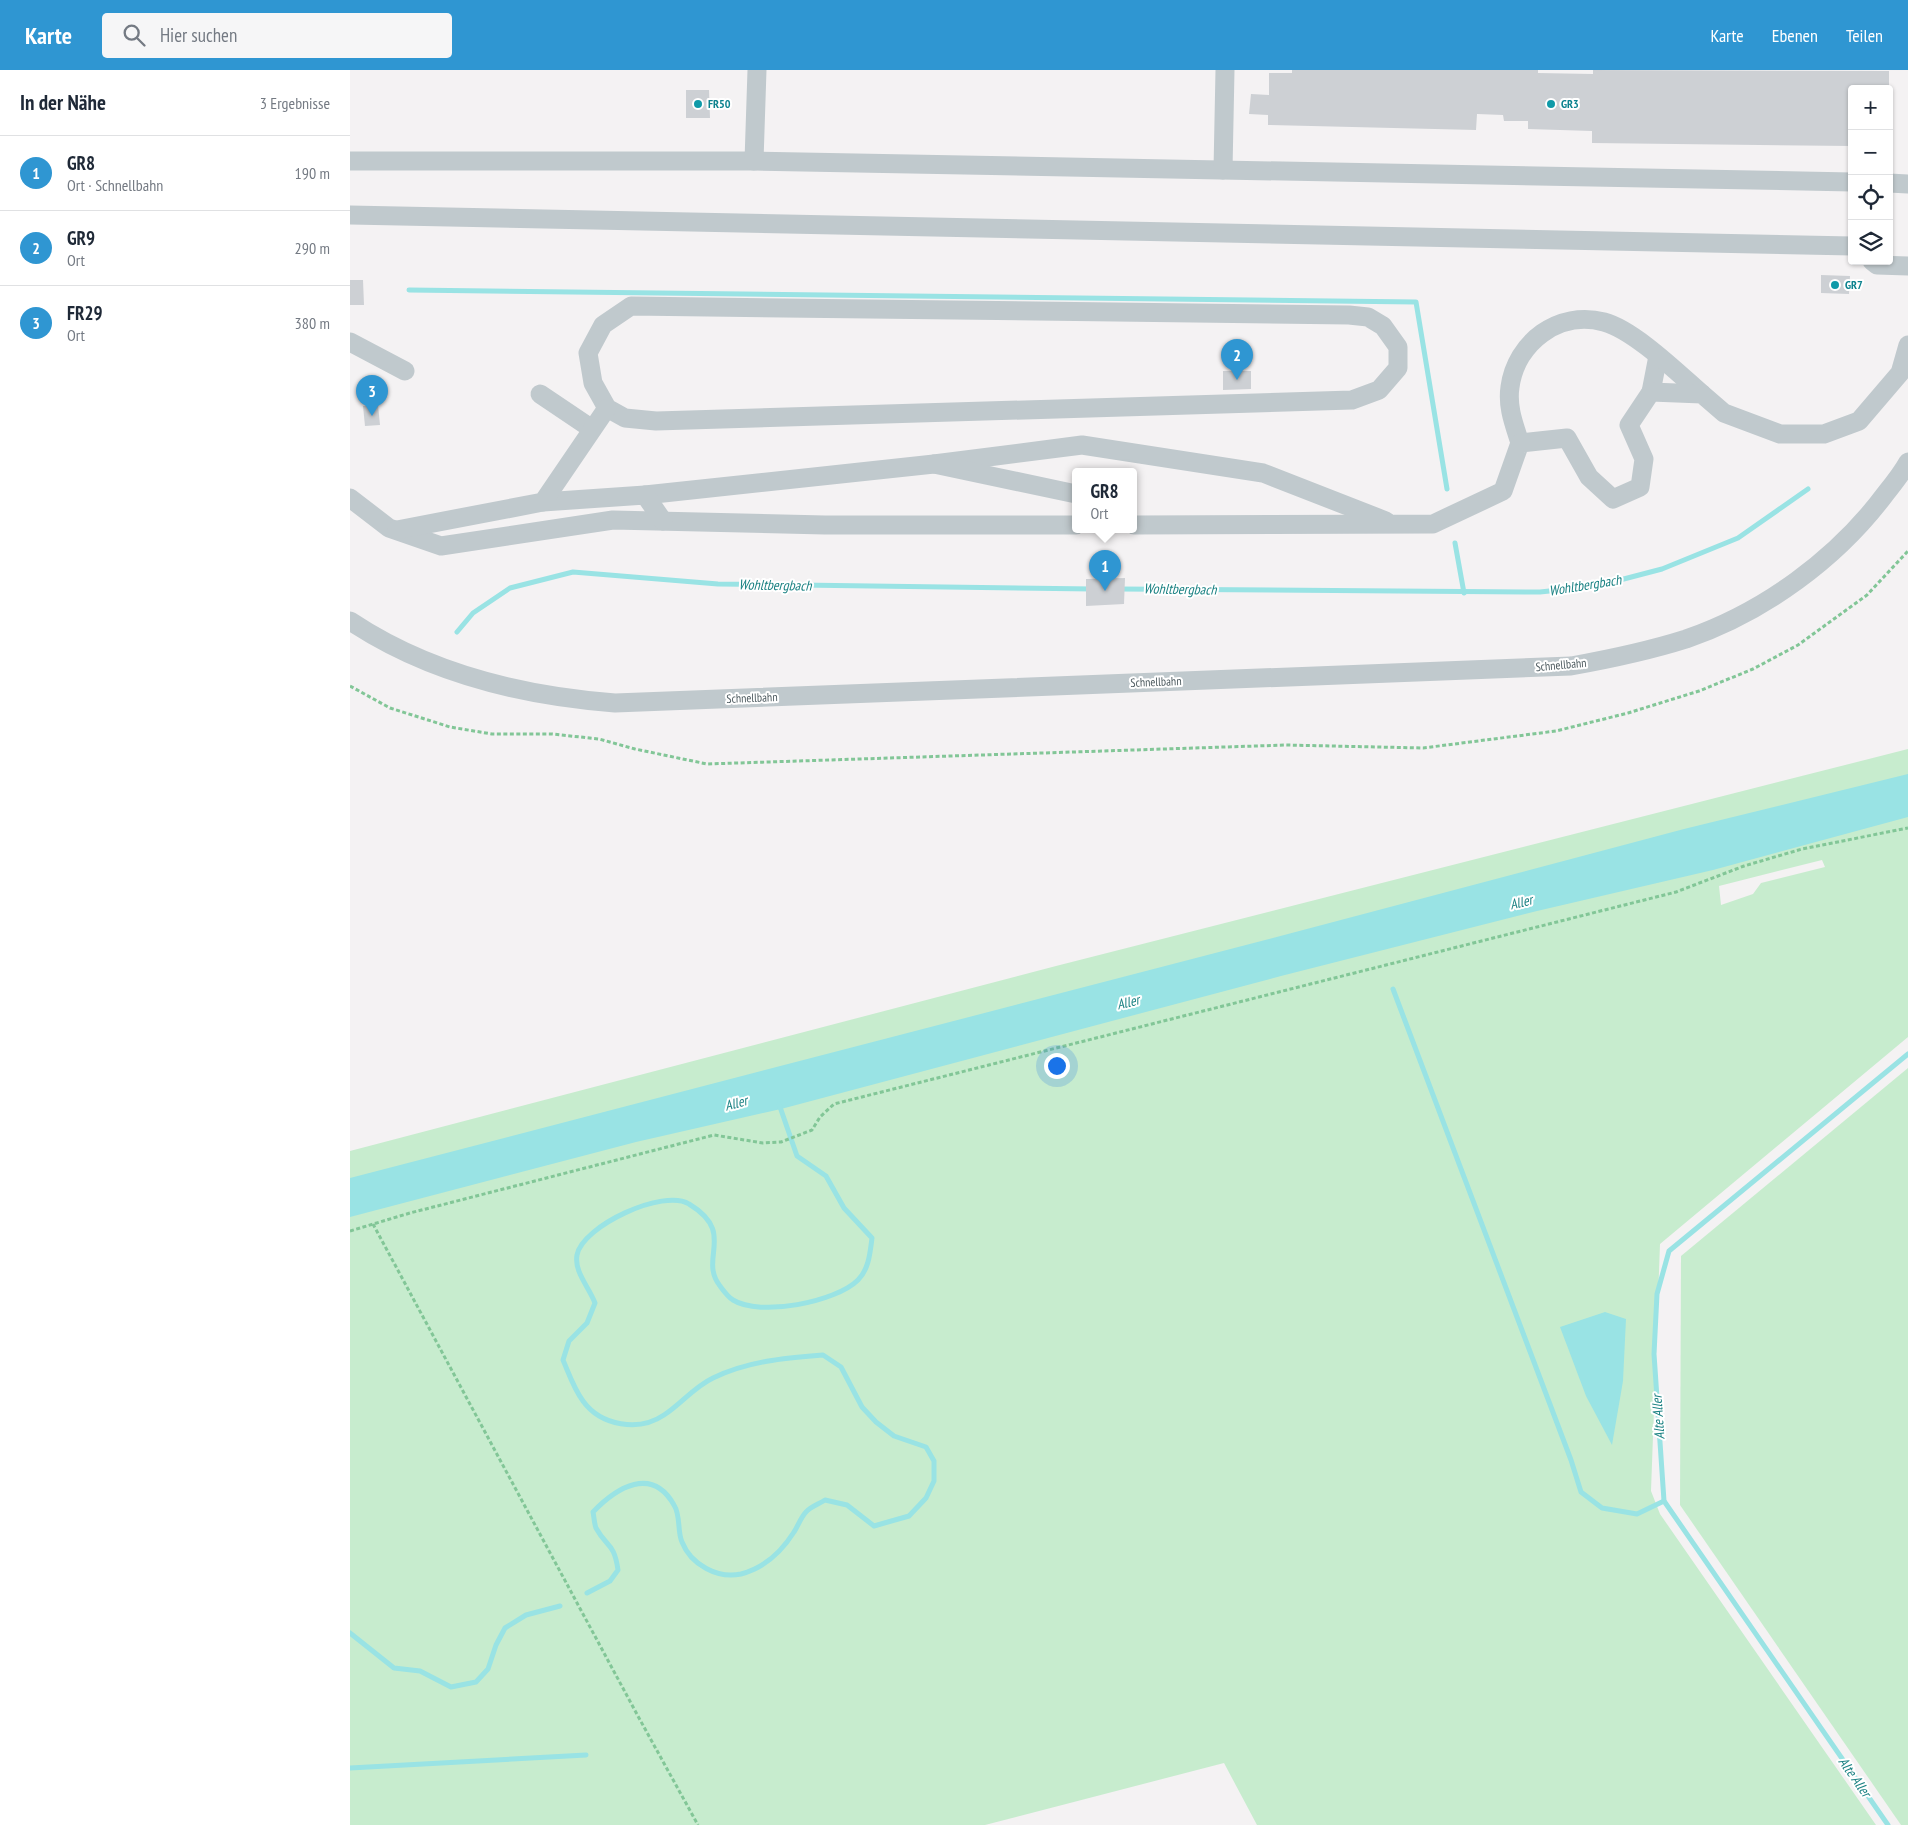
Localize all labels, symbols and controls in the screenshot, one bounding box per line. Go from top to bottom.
search box [102,13,452,58]
text: Karte [25,20,72,51]
icon: search [120,21,148,49]
text: Hier suchen [160,23,237,47]
text: Karte [1710,24,1744,47]
text: Ebenen [1772,24,1818,47]
text: Teilen [1846,24,1883,47]
map controls [1848,85,1893,265]
button: + [1848,85,1893,130]
text: In der Nähe [20,89,106,116]
text: 3 Ergebnisse [260,93,330,113]
place label: FR50 [708,96,731,111]
place label: GR3 [1561,96,1579,111]
marker: FR50 [692,98,704,110]
marker: GR3 [1545,98,1557,110]
button: − [1848,130,1893,175]
text: GR8 [67,151,95,175]
text: 1 [32,163,40,183]
text: 190 m [295,163,330,183]
text: Ort · Schnellbahn [67,175,163,195]
button: locate [1848,175,1893,220]
button: layers [1848,220,1893,265]
text: GR9 [67,226,95,250]
text: 2 [32,238,40,258]
text: 290 m [295,238,330,258]
text: Ort [67,250,85,270]
place label: GR7 [1845,277,1863,292]
marker: GR7 [1829,279,1841,291]
text: FR29 [67,301,103,325]
text: 3 [32,313,40,333]
text: 380 m [295,313,330,333]
text: Ort [67,325,85,345]
pin: 2 [1221,339,1253,380]
pin: 3 [356,375,388,416]
popup [1072,468,1137,533]
text: GR8 [1090,479,1119,503]
text: Ort [1090,503,1108,523]
pin: 1 [1089,550,1121,591]
water label: Wohltbergbach [1548,570,1623,600]
water label: Wohltbergbach [738,575,812,595]
water label: Wohltbergbach [1143,579,1217,599]
street label: Schnellbahn [1535,655,1587,674]
street label: Schnellbahn [1130,673,1182,690]
street label: Schnellbahn [726,689,778,706]
water label: Aller [1508,890,1536,913]
water label: Aller [1115,990,1143,1013]
your location [1044,1053,1070,1079]
water label: Aller [723,1091,751,1115]
water label: Alte Aller [1647,1392,1669,1440]
water label: Alte Aller [1835,1754,1876,1802]

